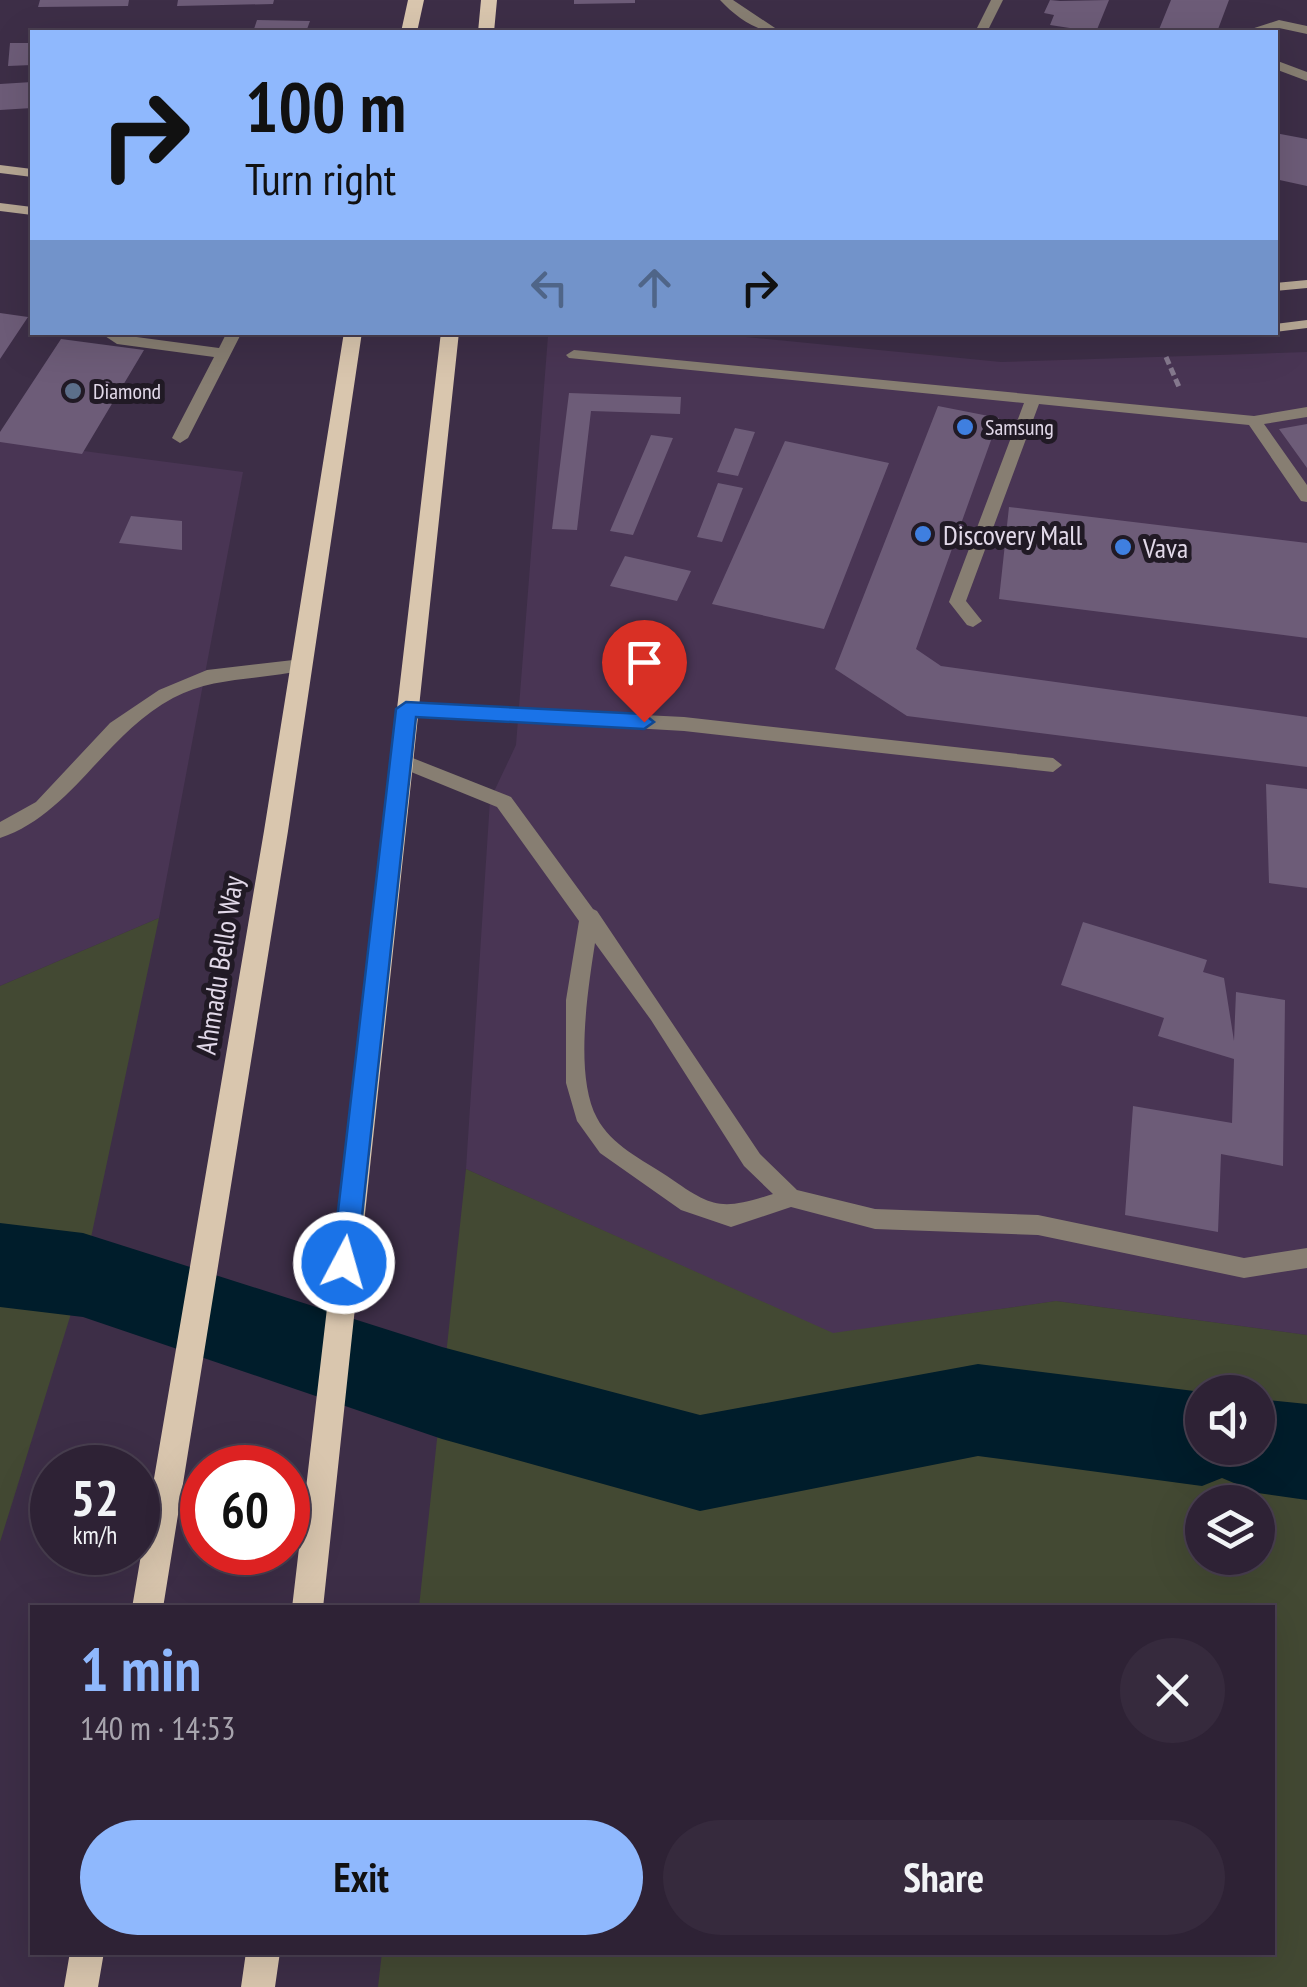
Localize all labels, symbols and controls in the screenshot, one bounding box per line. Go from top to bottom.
text: 100 m [245,61,406,151]
icon: right [80,70,210,200]
text: Turn right [245,149,396,207]
icon: left [522,260,577,315]
icon: ahead [627,260,682,315]
icon: right [732,260,787,315]
place label: Diamond [93,377,161,405]
marker: Diamond [62,380,84,402]
place label: Samsung [985,413,1054,441]
marker: Samsung [954,416,976,438]
place label: Discovery Mall [943,516,1083,553]
marker: Discovery Mall [912,523,934,545]
place label: Vava [1142,529,1188,566]
marker: Vava [1112,536,1134,558]
pin [602,620,687,723]
icon: arrive [617,635,672,690]
street label: Ahmadu Bello Way [187,873,251,1057]
position arrow [292,1211,396,1315]
map controls [1185,1375,1275,1575]
button: sound [1185,1375,1275,1465]
speed limit sign: 60 [180,1445,310,1575]
text: 52 [71,1465,119,1530]
button: layers [1185,1485,1275,1575]
text: km/h [73,1519,117,1551]
text: 1 min [80,1630,201,1708]
button: close [1120,1638,1225,1743]
text: 140 m · 14:53 [80,1707,235,1749]
button: Exit [80,1820,643,1935]
button: Share [663,1820,1225,1935]

